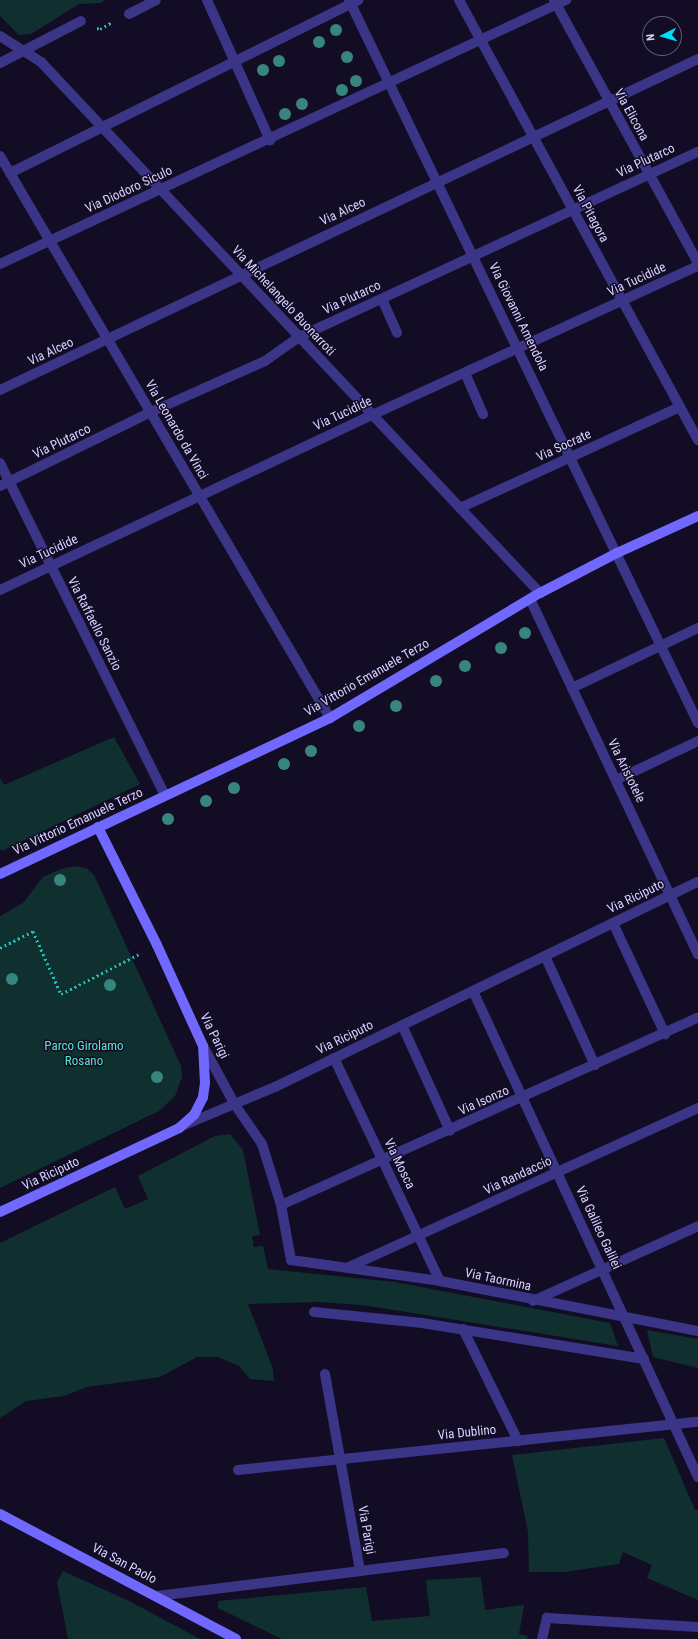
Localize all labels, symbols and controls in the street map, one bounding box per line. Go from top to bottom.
north arrow [642,16,682,56]
text: N [644,33,657,41]
street label: Via Elicona [610,86,652,144]
street label: Via Plutarco [614,141,678,181]
street label: Via Diodoro Siculo [83,163,175,217]
street label: Via Pitagora [568,183,612,245]
street label: Via Alceo [318,195,368,229]
street label: Via Michelangelo Buonarroti [228,243,338,359]
street label: Via Giovanni Amendola [485,260,551,374]
street label: Via Tucidide [605,260,669,300]
street label: Via Plutarco [320,278,384,318]
street label: Via Alceo [26,335,76,369]
street label: Via Leonardo da Vinci [141,378,211,482]
street label: Via Tucidide [311,394,375,434]
street label: Via Plutarco [31,421,93,463]
street label: Via Socrate [534,427,594,465]
street label: Via Tucidide [17,532,81,572]
street label: Via Raffaello Sanzio [64,575,124,673]
street label: Via Vittorio Emanuele Terzo [302,636,432,720]
street label: Via Aristotele [604,737,648,805]
street label: Via Vittorio Emanuele Terzo [10,785,146,859]
street label: Via Riciputo [605,877,667,917]
street label: Via Parigi [196,1010,232,1062]
street label: Via Riciputo [314,1018,376,1058]
park label: Parco Girolamo Rosano [44,1039,124,1070]
street label: Via Isonzo [456,1083,512,1119]
street label: Via Mosca [380,1136,418,1192]
street label: Via Randaccio [482,1153,554,1199]
street label: Via Riciputo [20,1154,82,1194]
street label: Via Galileo Galilei [572,1184,624,1272]
street label: Via Taormina [463,1265,533,1295]
street label: Via Dublino [437,1422,497,1444]
street label: Via Parigi [354,1504,378,1556]
street label: Via San Paolo [89,1540,159,1588]

